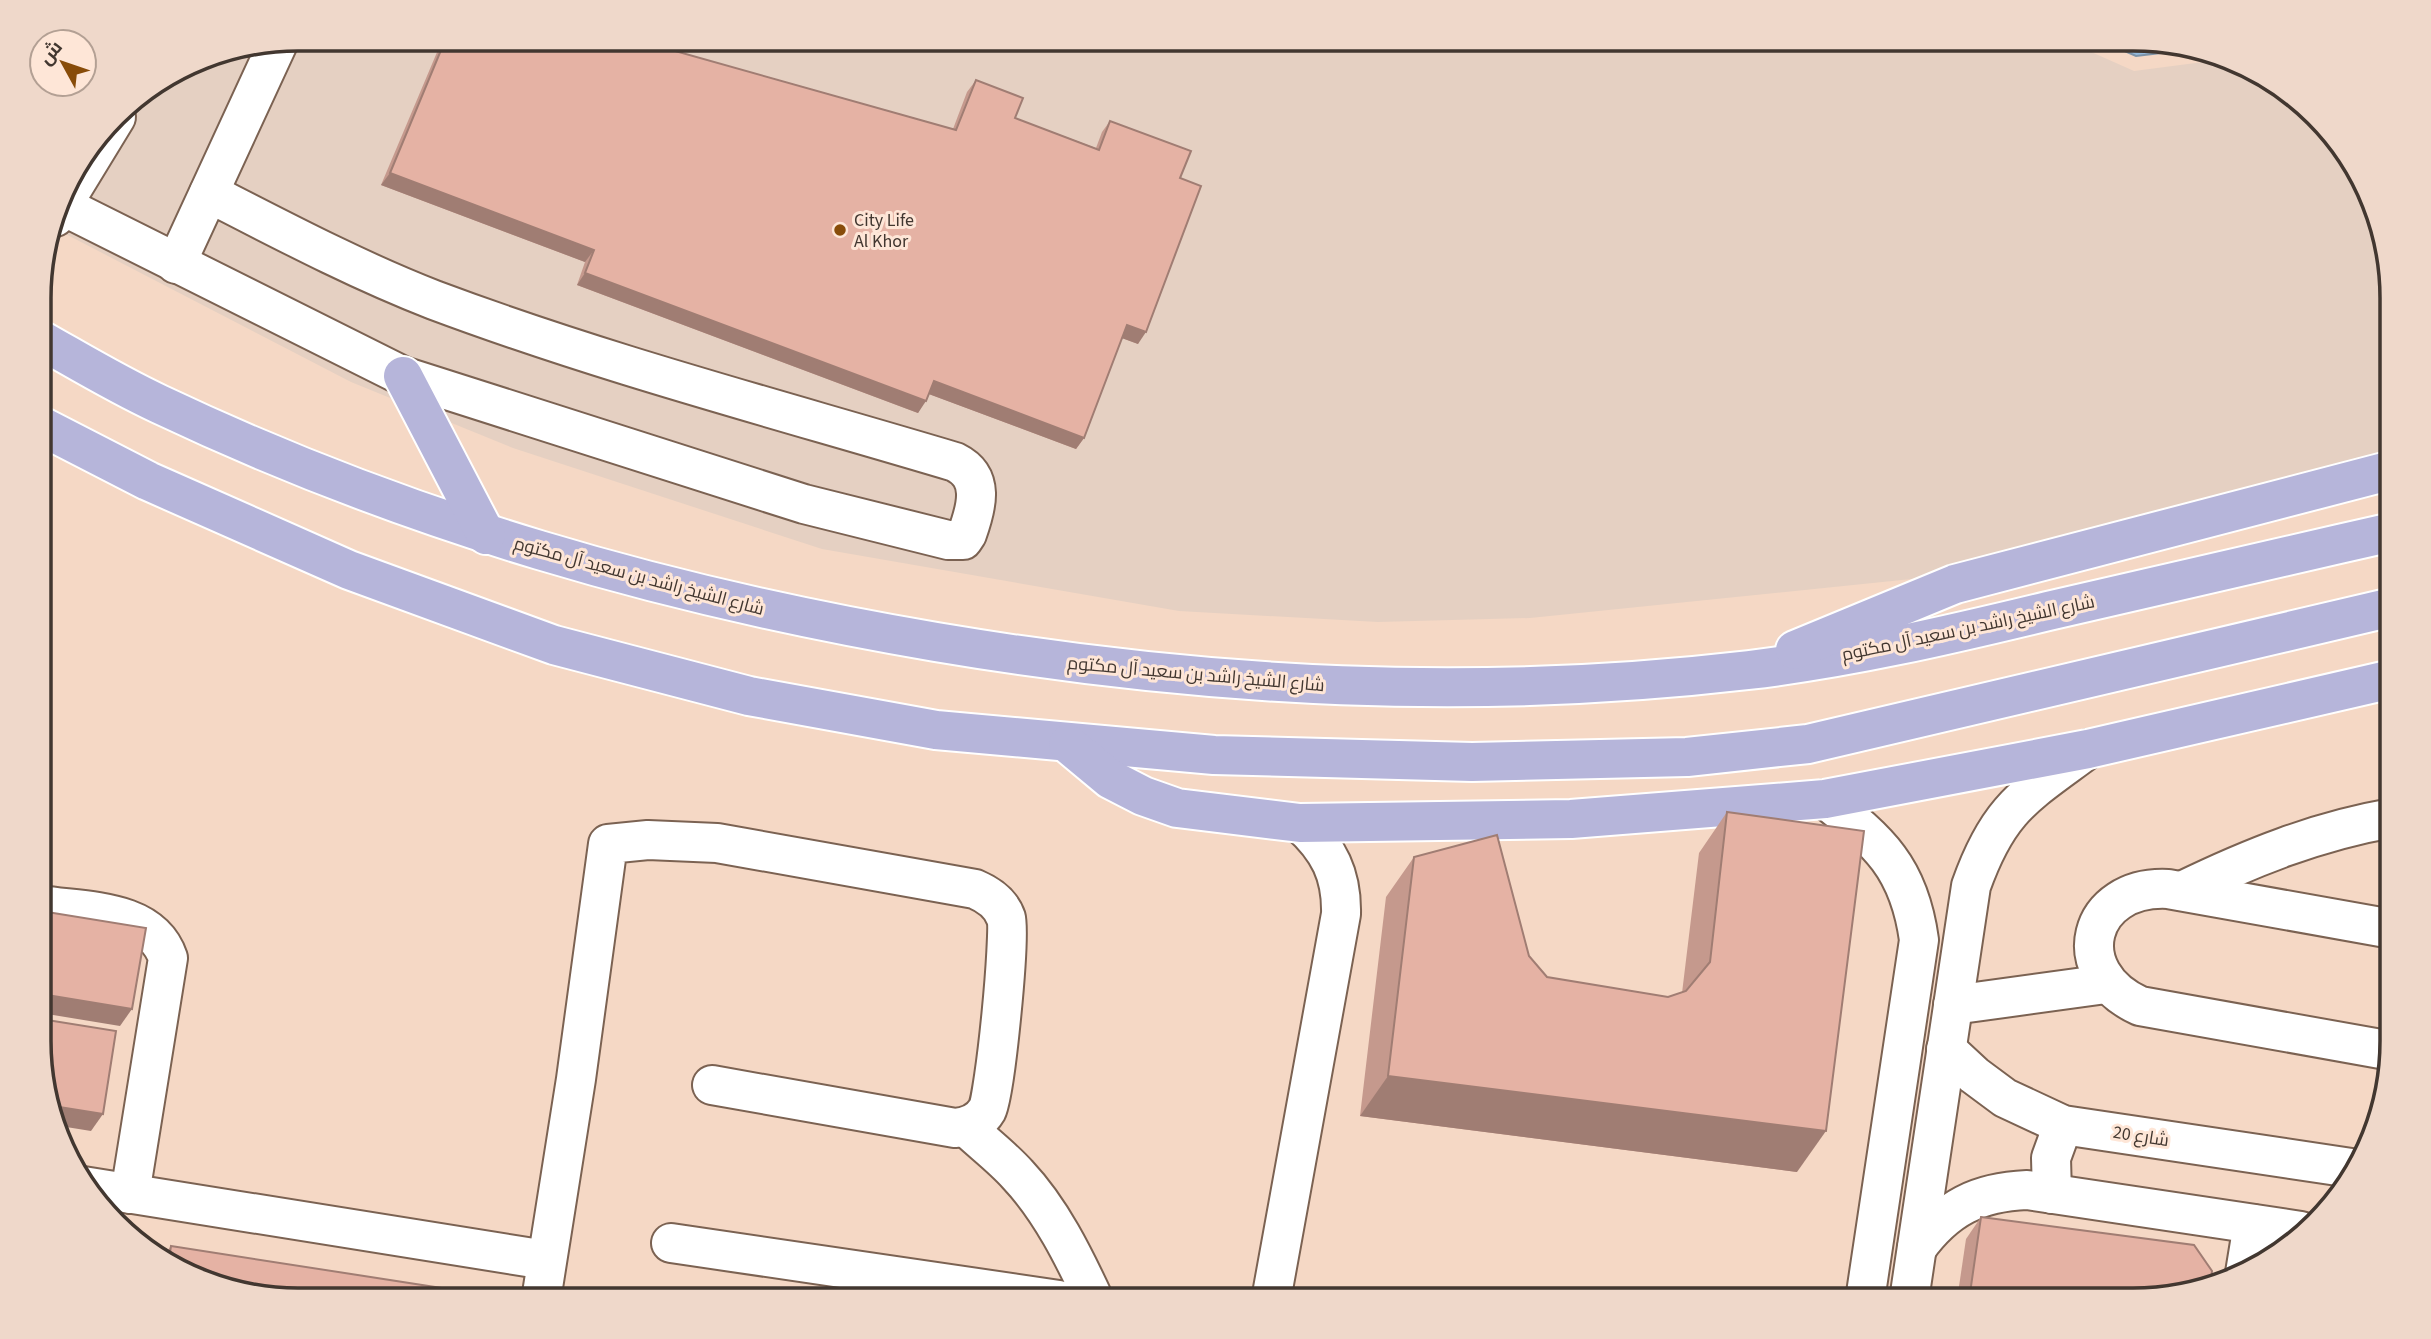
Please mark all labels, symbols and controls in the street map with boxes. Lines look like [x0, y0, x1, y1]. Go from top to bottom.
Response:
north arrow [28, 28, 98, 98]
text: ش [33, 35, 69, 71]
place label: City Life Al Khor [854, 208, 914, 254]
marker: City Life Al Khor [832, 222, 848, 238]
street label: شارع الشيخ راشد بن سعيد آل مكتوم [511, 531, 767, 622]
street label: شارع الشيخ راشد بن سعيد آل مكتوم [1839, 589, 2097, 668]
street label: شارع الشيخ راشد بن سعيد آل مكتوم [1066, 651, 1326, 698]
street label: شارع 20 [2111, 1120, 2171, 1153]

